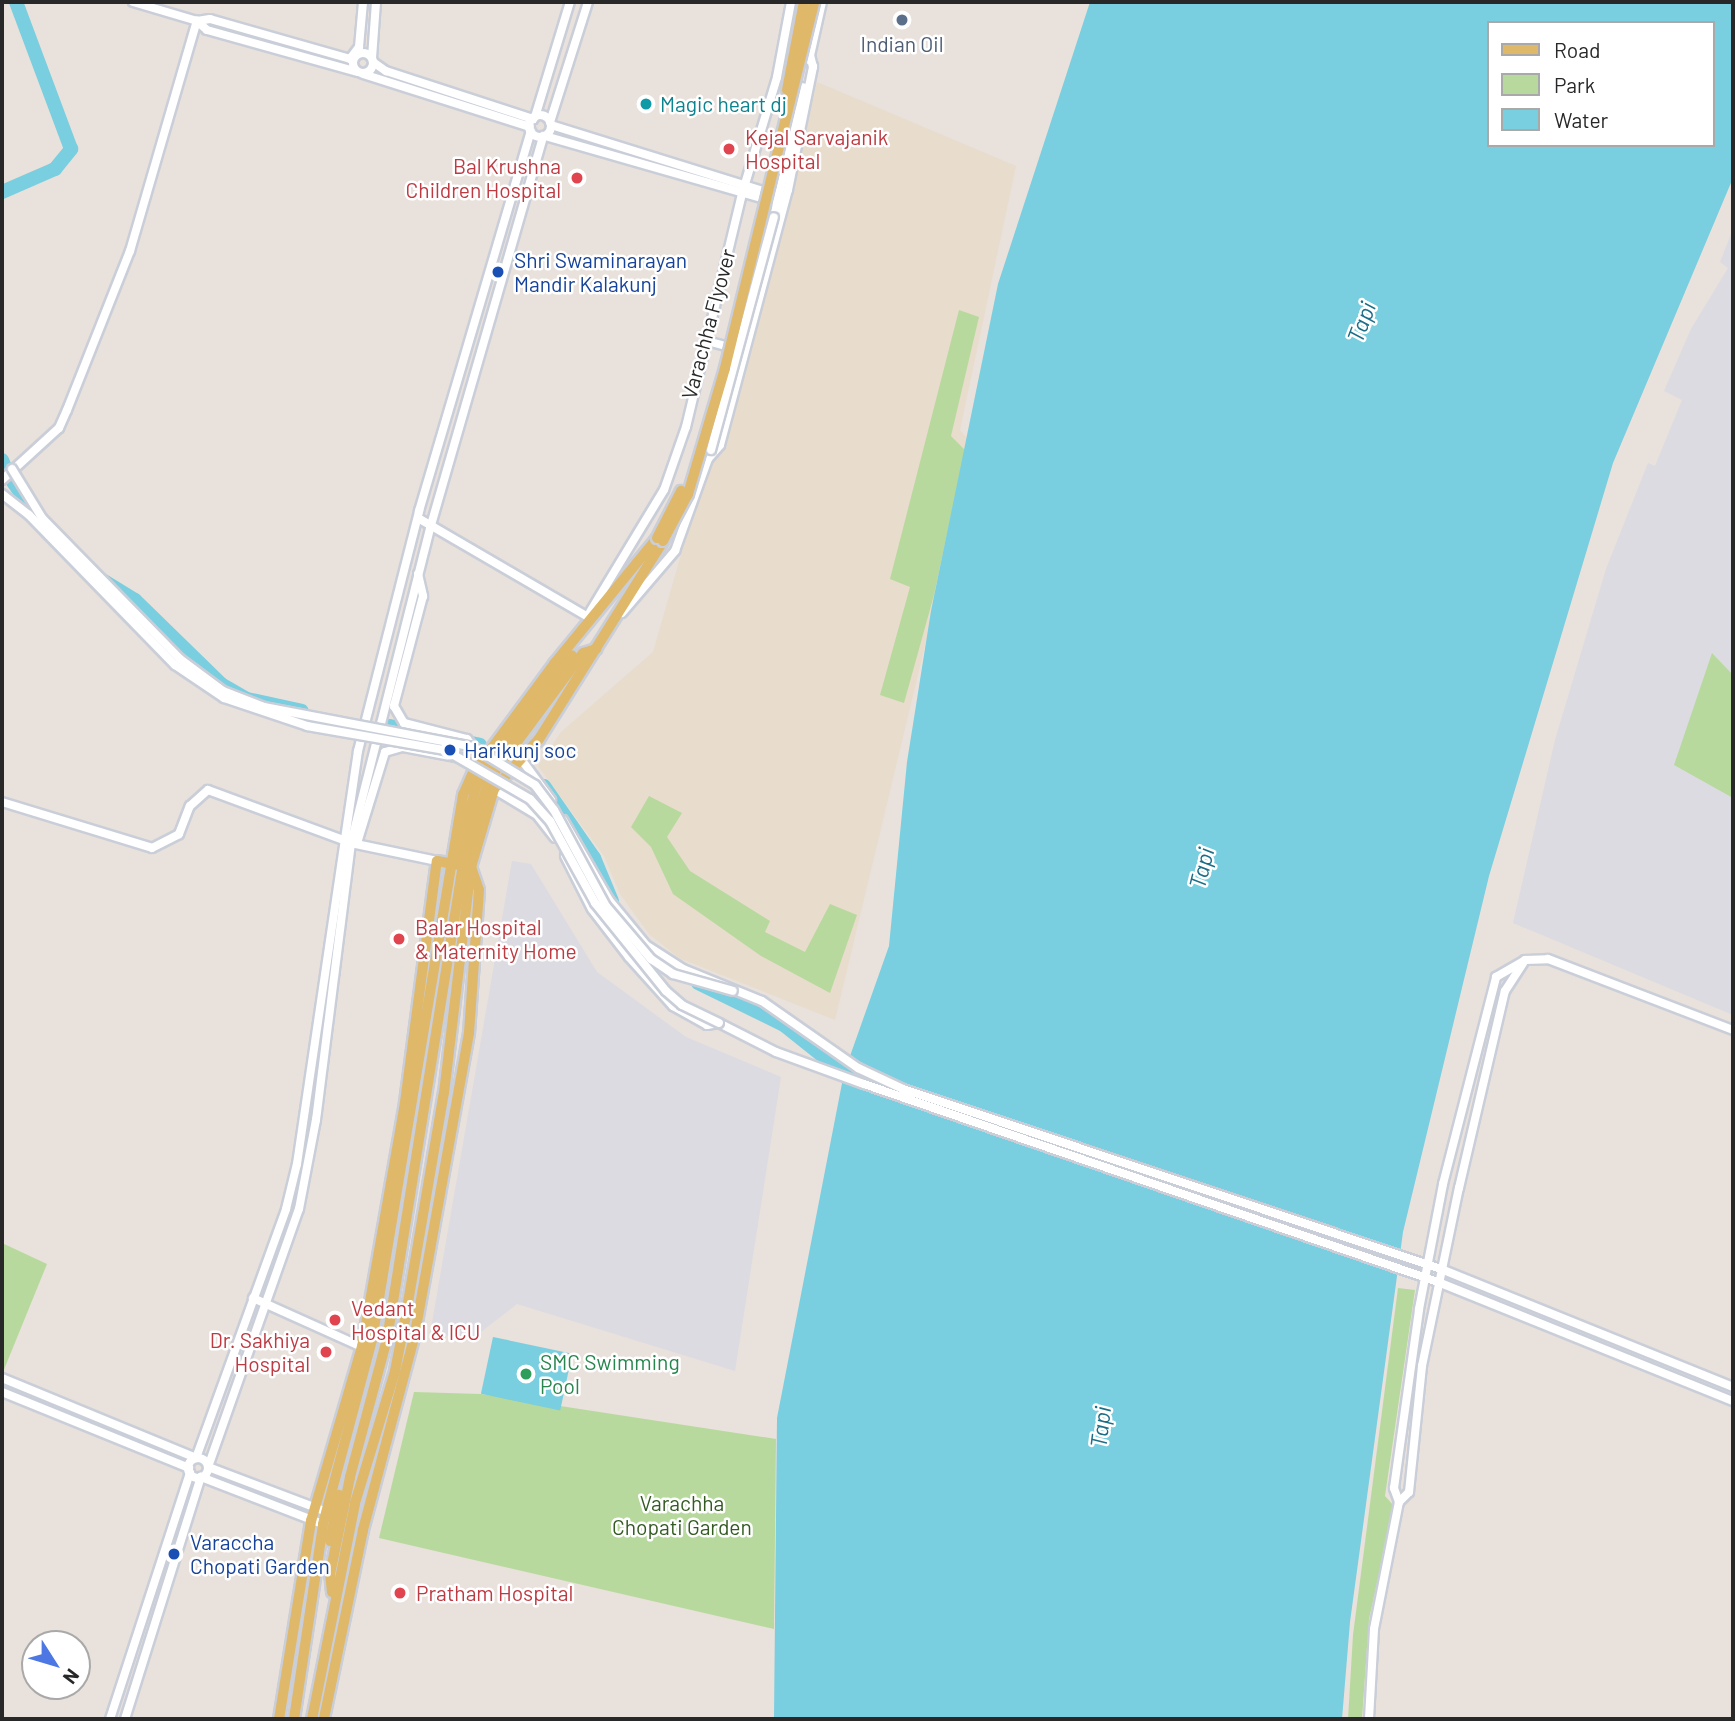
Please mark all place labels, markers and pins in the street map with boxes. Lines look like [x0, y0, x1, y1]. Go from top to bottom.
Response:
marker: Indian Oil [894, 12, 910, 28]
place label: Indian Oil [861, 31, 943, 57]
place label: Magic heart dj [660, 91, 787, 117]
marker: Magic heart dj [638, 96, 654, 112]
place label: Kejal Sarvajanik Hospital [745, 124, 888, 174]
marker: Kejal Sarvajanik Hospital [719, 139, 739, 159]
place label: Bal Krushna Children Hospital [406, 153, 561, 203]
marker: Bal Krushna Children Hospital [567, 168, 587, 188]
place label: Shri Swaminarayan Mandir Kalakunj [514, 247, 687, 297]
marker: Shri Swaminarayan Mandir Kalakunj [488, 262, 508, 282]
place label: Harikunj soc [464, 737, 576, 763]
marker: Harikunj soc [442, 742, 458, 758]
place label: Balar Hospital & Maternity Home [415, 914, 577, 964]
marker: Balar Hospital & Maternity Home [389, 929, 409, 949]
place label: Vedant Hospital & ICU [351, 1295, 480, 1345]
marker: Vedant Hospital & ICU [325, 1310, 345, 1330]
place label: Dr. Sakhiya Hospital [210, 1327, 310, 1377]
marker: Dr. Sakhiya Hospital [316, 1342, 336, 1362]
place label: SMC Swimming Pool [540, 1349, 680, 1399]
marker: SMC Swimming Pool [518, 1366, 534, 1382]
place label: Varaccha Chopati Garden [190, 1529, 330, 1579]
marker: Varaccha Chopati Garden [164, 1544, 184, 1564]
place label: Pratham Hospital [416, 1580, 573, 1606]
marker: Pratham Hospital [390, 1583, 410, 1603]

